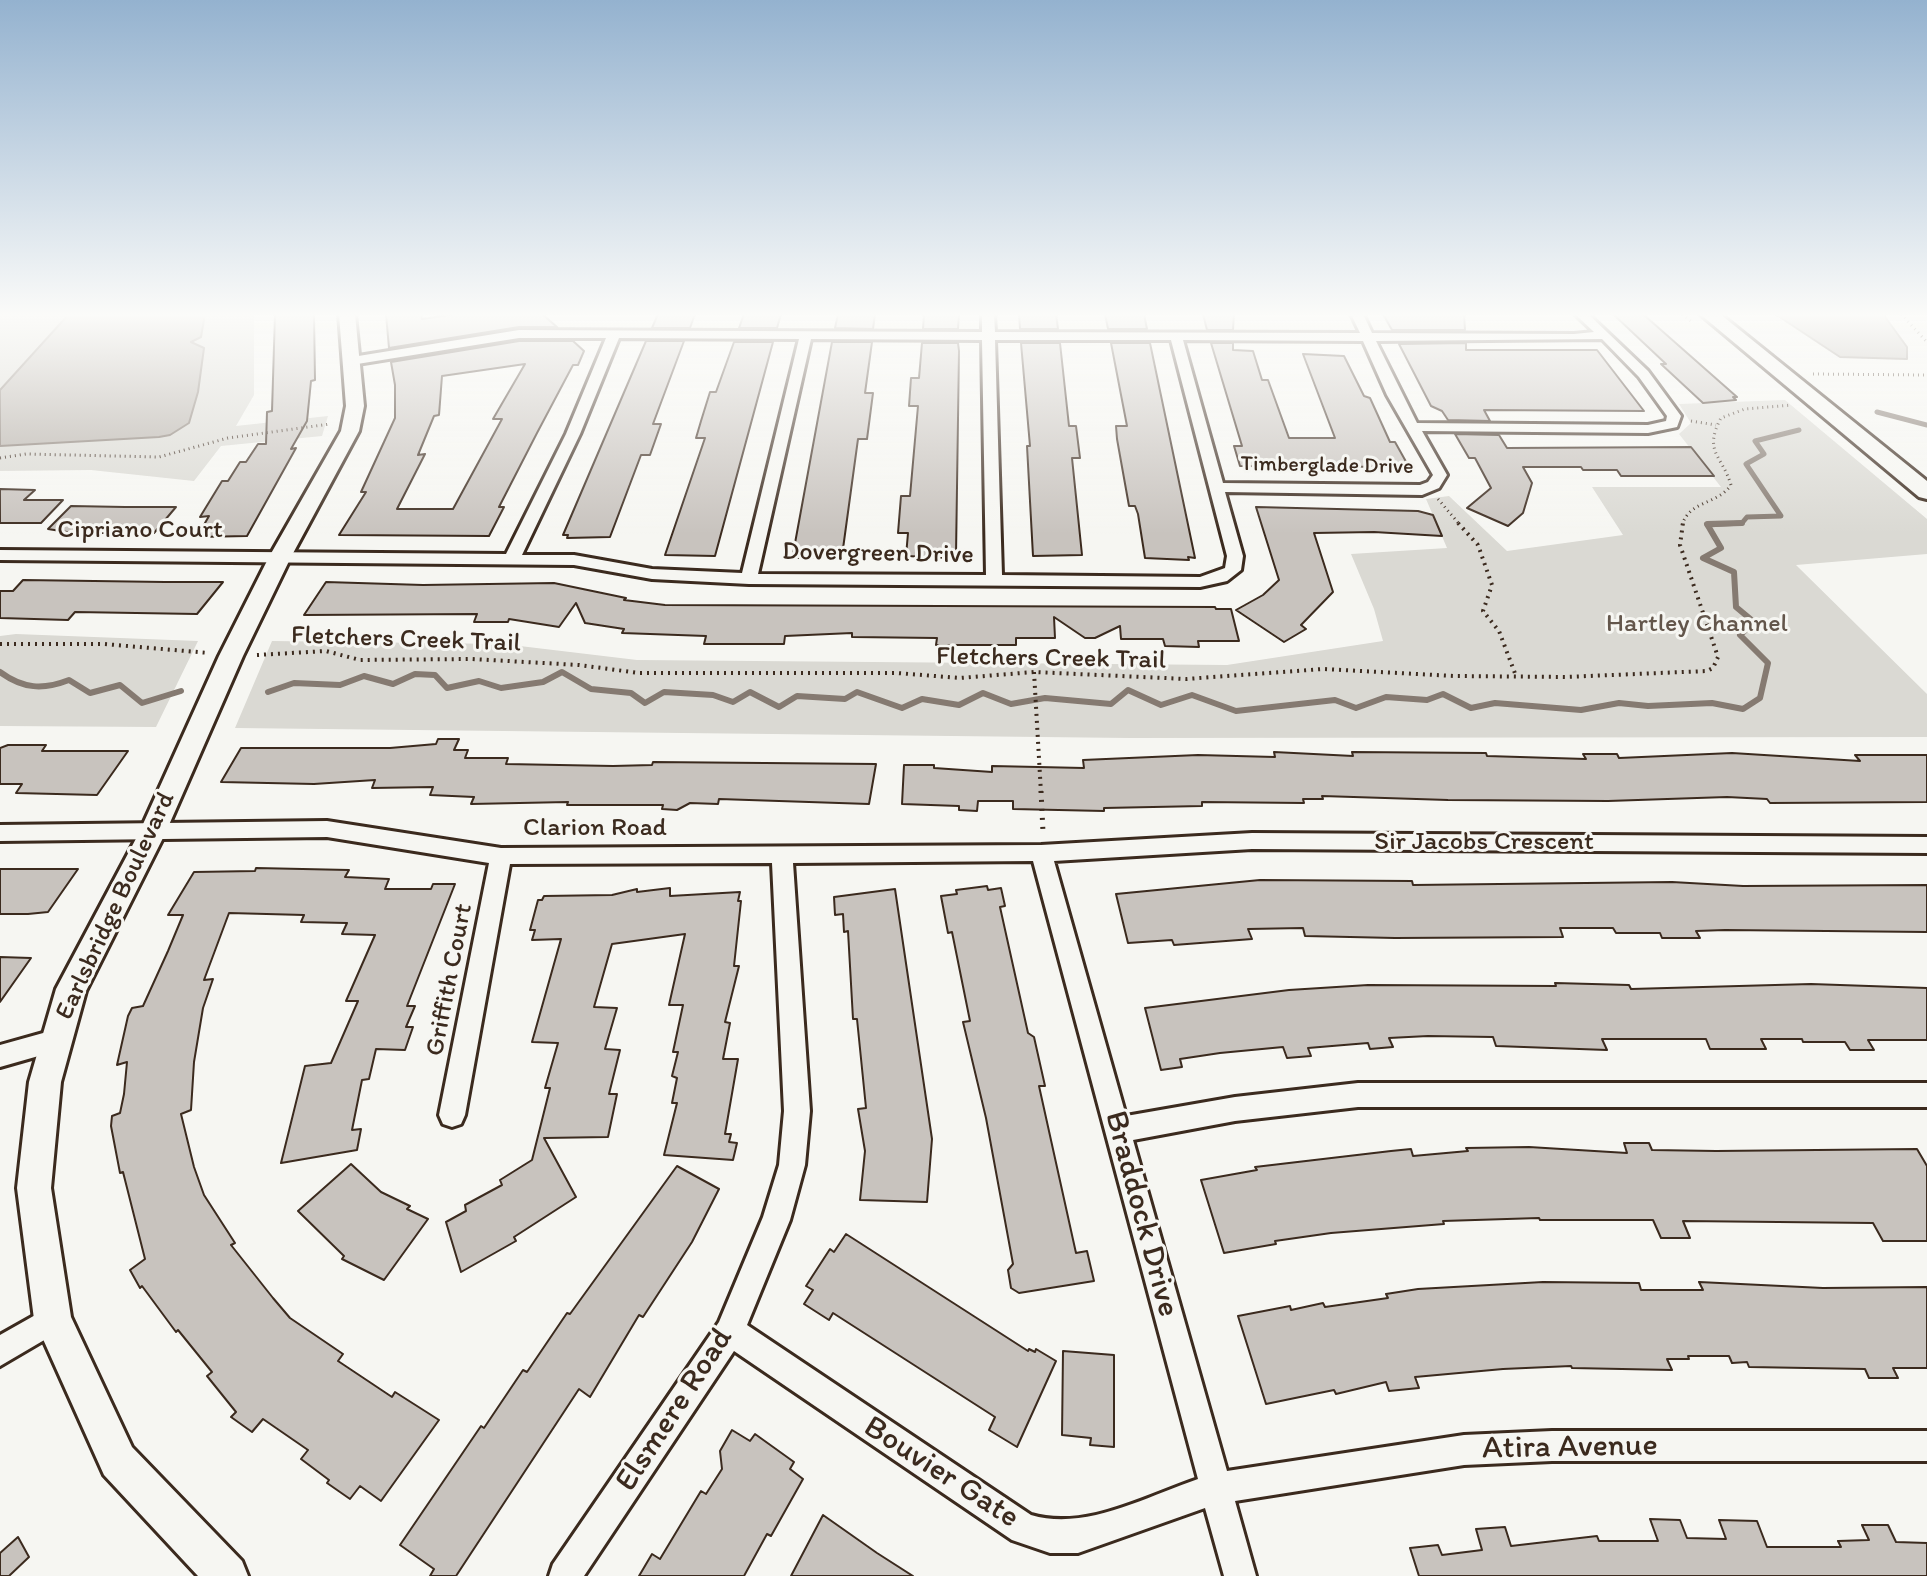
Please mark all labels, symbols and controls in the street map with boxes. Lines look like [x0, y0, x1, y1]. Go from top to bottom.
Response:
street label: Timberglade Drive [1240, 451, 1414, 481]
street label: Cipriano Court [57, 514, 223, 546]
street label: Dovergreen Drive [782, 537, 974, 571]
park label: Hartley Channel [1606, 608, 1788, 640]
street label: Fletchers Creek Trail [291, 620, 521, 660]
street label: Fletchers Creek Trail [936, 641, 1166, 677]
street label: Earlsbridge Boulevard [50, 787, 182, 1025]
street label: Clarion Road [523, 812, 667, 844]
street label: Sir Jacobs Crescent [1374, 826, 1594, 858]
street label: Griffith Court [420, 901, 480, 1059]
street label: Braddock Drive [1095, 1107, 1187, 1321]
street label: Elsmere Road [608, 1321, 742, 1499]
street label: Bouvier Gate [856, 1408, 1026, 1538]
street label: Atira Avenue [1482, 1427, 1658, 1469]

